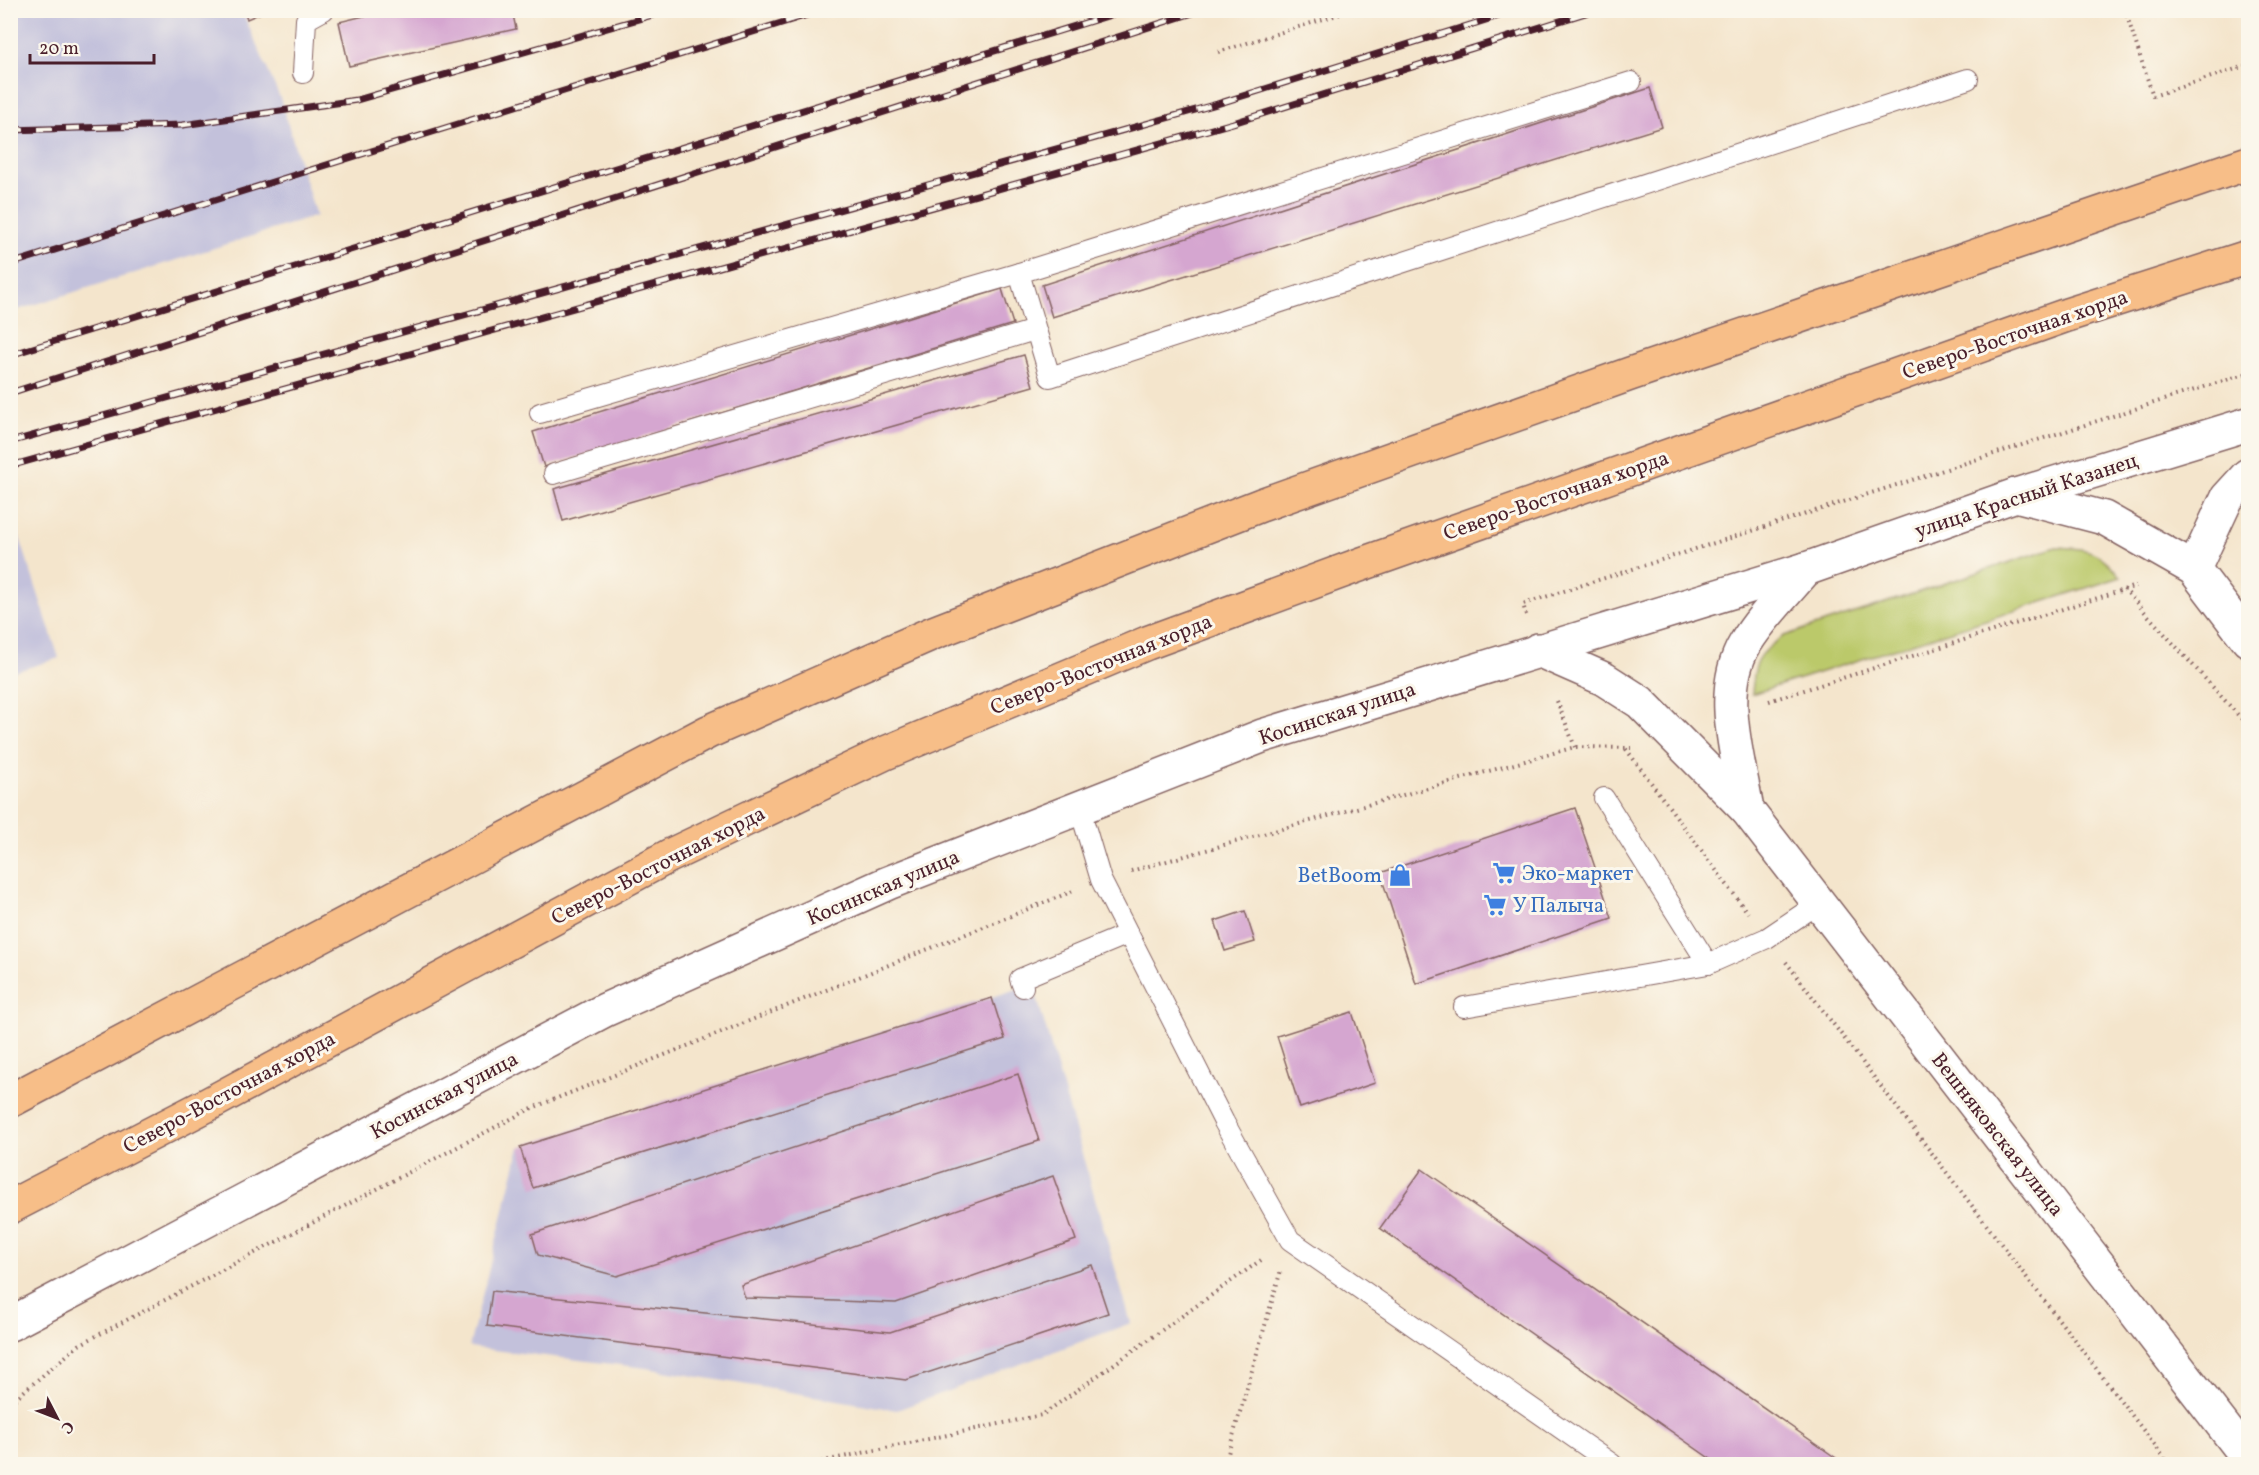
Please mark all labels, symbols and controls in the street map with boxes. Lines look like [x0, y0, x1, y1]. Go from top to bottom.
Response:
scale bar [30, 27, 154, 65]
text: 20 m [39, 37, 79, 62]
street label: Северо-Восточная хорда [1899, 283, 2132, 388]
street label: Северо-Восточная хорда [1440, 444, 1673, 549]
street label: улица Красный Казанец [1911, 447, 2142, 546]
street label: Северо-Восточная хорда [986, 608, 1217, 723]
street label: Косинская улица [1255, 675, 1420, 753]
street label: Северо-Восточная хорда [547, 800, 771, 933]
street label: Косинская улица [803, 843, 965, 934]
supermarket icon: Эко-маркет [1491, 860, 1517, 886]
place label: Эко-маркет [1522, 860, 1634, 889]
place label: BetBoom [1298, 862, 1382, 891]
shop icon: BetBoom [1387, 862, 1413, 888]
supermarket icon: У Палыча [1482, 892, 1508, 918]
place label: У Палыча [1513, 892, 1604, 921]
street label: Северо-Восточная хорда [118, 1025, 341, 1162]
street label: Косинская улица [366, 1045, 524, 1148]
street label: Вешняковская улица [1924, 1047, 2070, 1223]
north arrow [27, 1388, 87, 1448]
text: С [55, 1416, 78, 1438]

